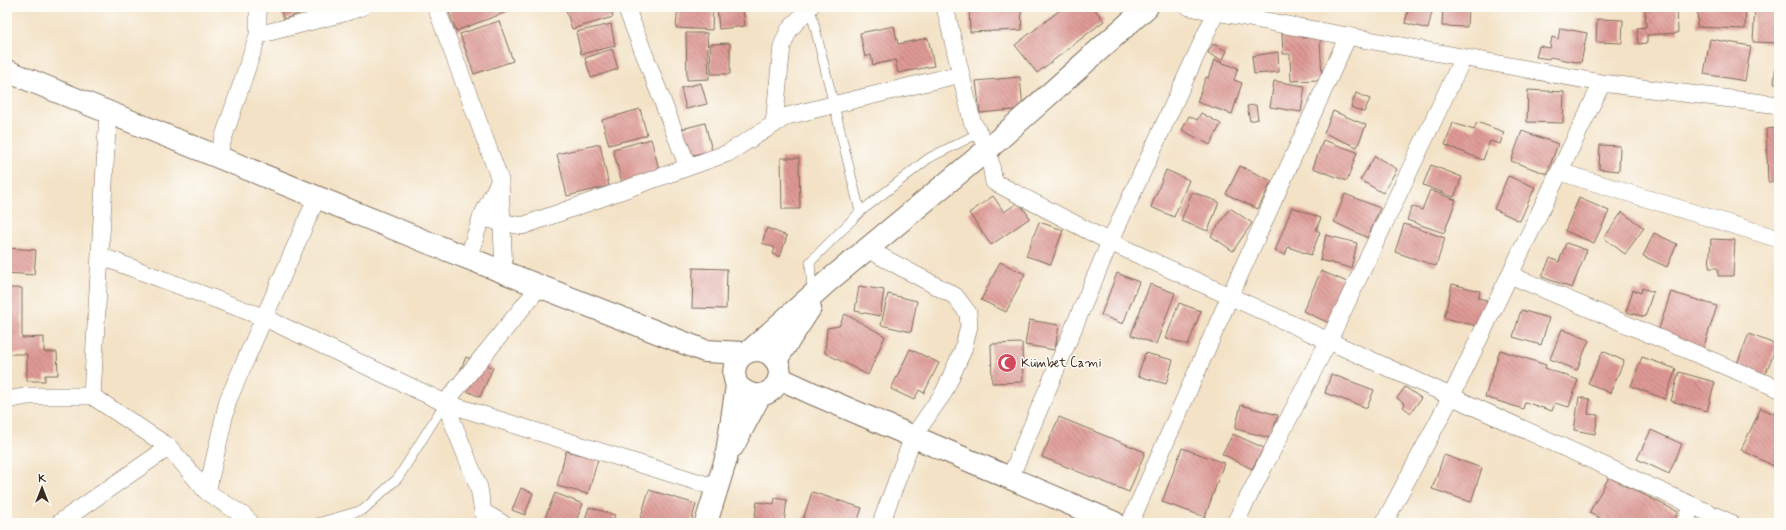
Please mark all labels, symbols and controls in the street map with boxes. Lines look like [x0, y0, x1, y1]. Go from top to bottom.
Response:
mosque icon: Kümbet Cami [996, 352, 1018, 374]
place label: Kümbet Cami [1021, 355, 1101, 372]
north arrow [22, 468, 62, 508]
text: K [38, 472, 46, 486]

